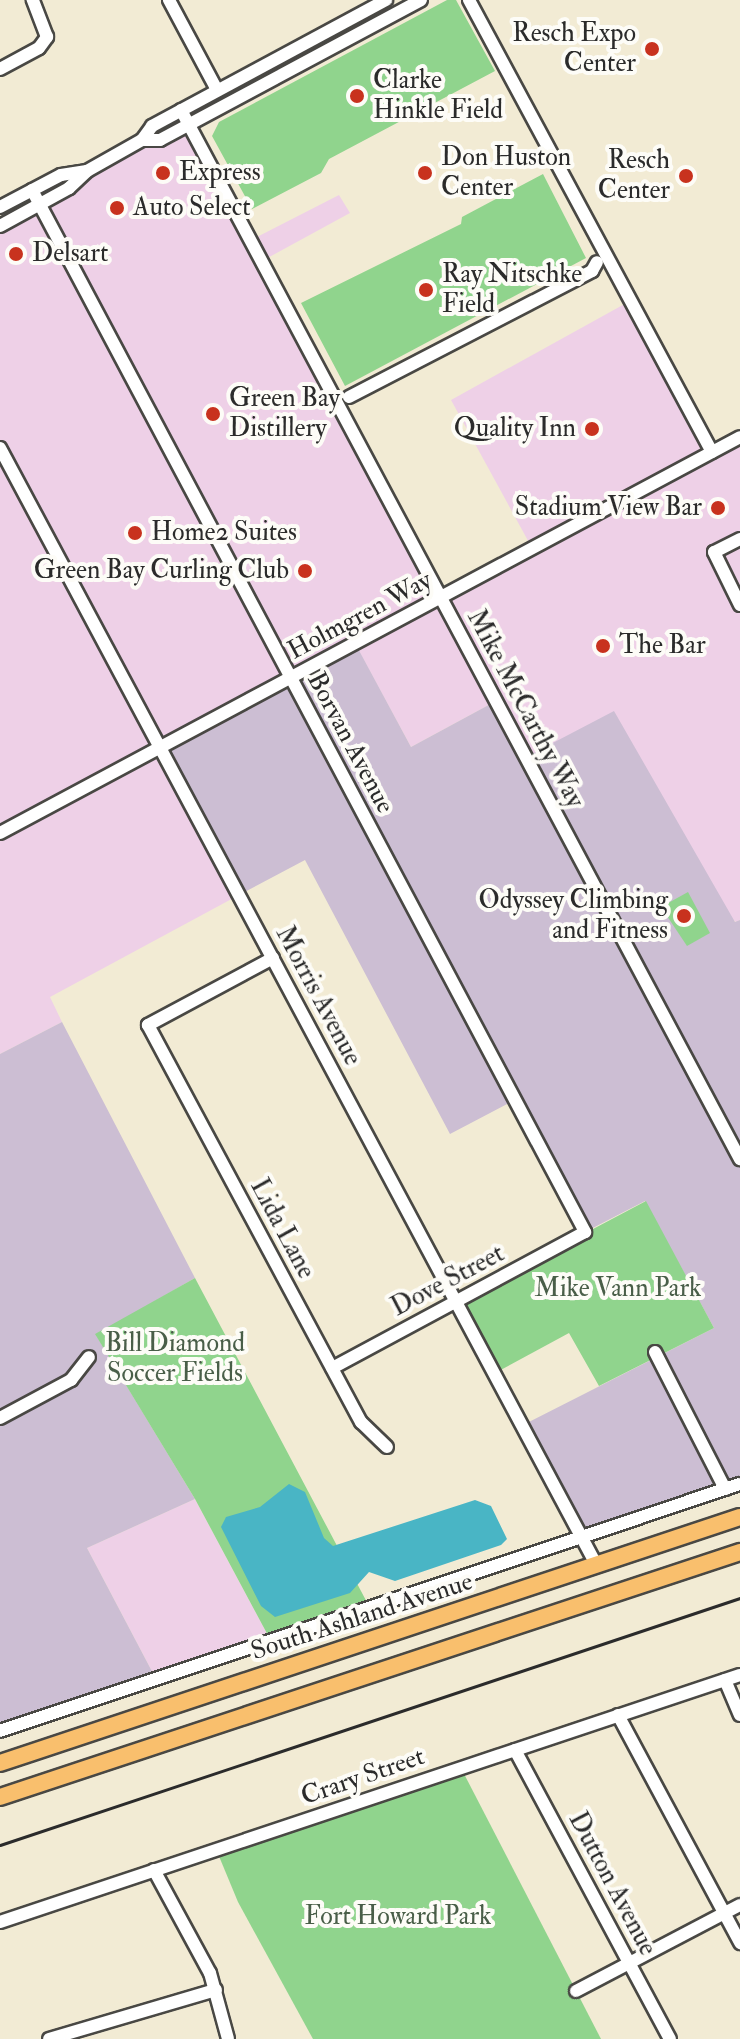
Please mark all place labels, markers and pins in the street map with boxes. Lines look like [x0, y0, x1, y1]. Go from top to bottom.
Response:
place label: Resch Expo Center [512, 18, 636, 80]
marker: Resch Expo Center [643, 40, 661, 58]
place label: Clarke Hinkle Field [373, 65, 503, 126]
marker: Clarke Hinkle Field [348, 87, 366, 105]
place label: Don Huston Center [441, 142, 571, 204]
place label: Resch Center [598, 145, 670, 206]
place label: Express [179, 157, 261, 189]
marker: Express [154, 164, 172, 182]
marker: Don Huston Center [416, 164, 434, 182]
marker: Resch Center [677, 167, 695, 185]
place label: Auto Select [133, 192, 251, 224]
marker: Auto Select [108, 199, 126, 217]
place label: Delsart [32, 238, 108, 270]
marker: Delsart [7, 245, 25, 263]
place label: Ray Nitschke Field [442, 259, 582, 320]
marker: Ray Nitschke Field [417, 281, 435, 299]
place label: Green Bay Distillery [229, 383, 340, 444]
marker: Green Bay Distillery [204, 405, 222, 423]
place label: Quality Inn [454, 413, 576, 445]
marker: Quality Inn [583, 420, 601, 438]
place label: Stadium View Bar [515, 492, 702, 524]
marker: Stadium View Bar [709, 499, 727, 517]
place label: Home2 Suites [151, 517, 297, 549]
marker: Home2 Suites [126, 524, 144, 542]
place label: Green Bay Curling Club [34, 555, 289, 587]
marker: Green Bay Curling Club [296, 562, 314, 580]
place label: The Bar [619, 630, 706, 662]
marker: The Bar [594, 637, 612, 655]
place label: Odyssey Climbing and Fitness [479, 885, 668, 946]
marker: Odyssey Climbing and Fitness [675, 907, 693, 925]

